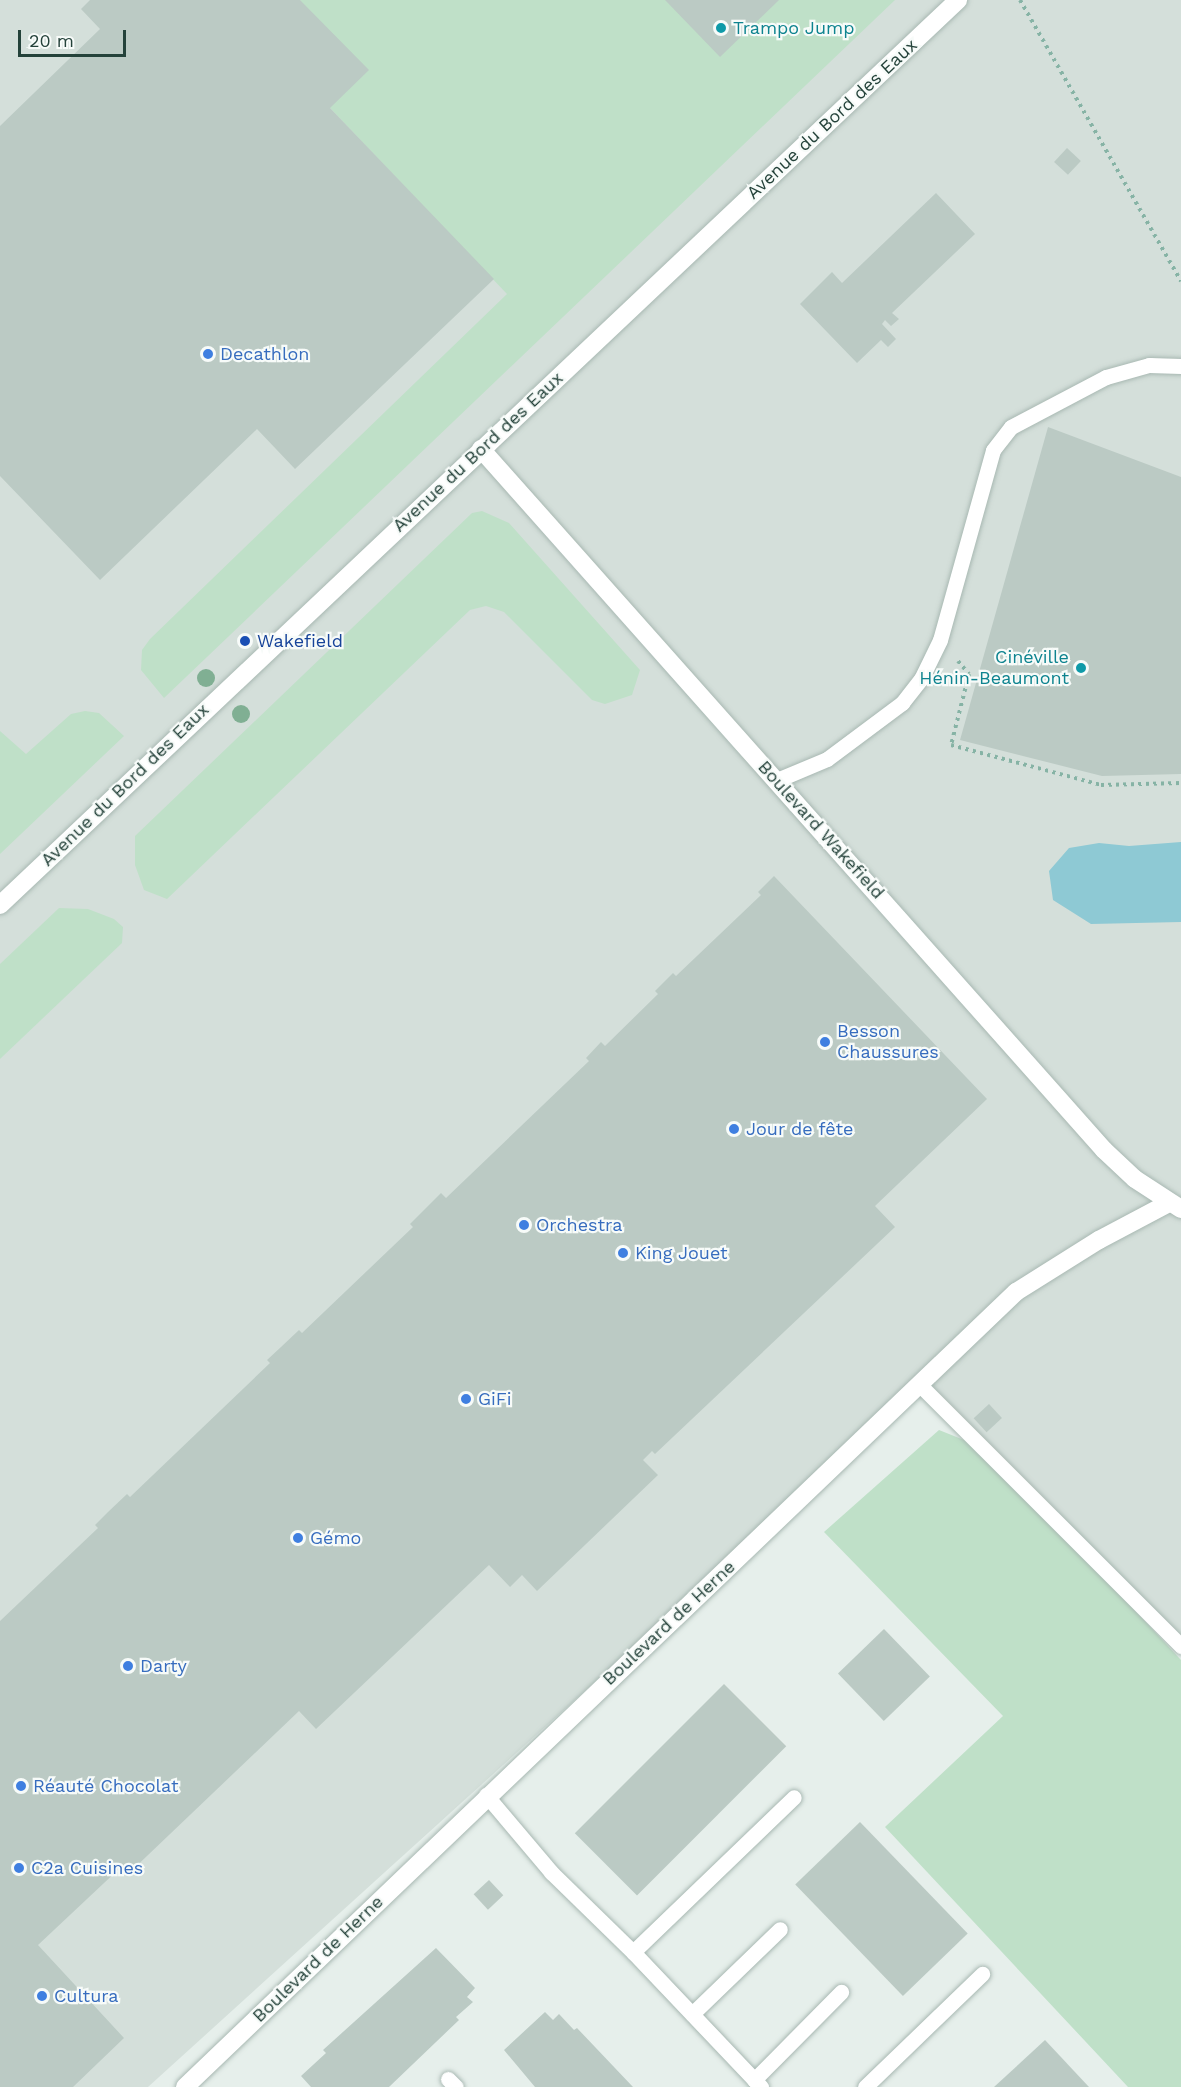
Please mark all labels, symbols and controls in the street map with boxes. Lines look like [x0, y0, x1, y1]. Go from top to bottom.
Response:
place label: Trampo Jump [733, 17, 855, 39]
scale bar [21, 18, 129, 56]
marker: Trampo Jump [714, 21, 728, 35]
text: 20 m [29, 30, 74, 51]
street label: Avenue du Bord des Eaux [742, 34, 922, 204]
place label: Decathlon [220, 343, 309, 365]
marker: Decathlon [201, 347, 215, 361]
street label: Avenue du Bord des Eaux [388, 367, 568, 537]
place label: Wakefield [257, 630, 343, 652]
marker: Wakefield [238, 634, 252, 648]
place label: Cinéville Hénin-Beaumont [919, 647, 1069, 690]
marker: Cinéville Hénin-Beaumont [1074, 661, 1088, 675]
street label: Avenue du Bord des Eaux [37, 699, 213, 871]
street label: Boulevard Wakefield [753, 756, 889, 904]
place label: Besson Chaussures [837, 1021, 939, 1064]
marker: Besson Chaussures [818, 1035, 832, 1049]
place label: Jour de fête [746, 1118, 854, 1140]
marker: Jour de fête [727, 1122, 741, 1136]
place label: Orchestra [536, 1214, 622, 1236]
marker: Orchestra [517, 1218, 531, 1232]
place label: King Jouet [635, 1242, 728, 1264]
marker: King Jouet [616, 1246, 630, 1260]
place label: GiFi [478, 1388, 512, 1410]
marker: GiFi [459, 1392, 473, 1406]
place label: Gémo [310, 1527, 361, 1549]
marker: Gémo [291, 1531, 305, 1545]
street label: Boulevard de Herne [598, 1556, 740, 1690]
place label: Darty [140, 1655, 187, 1677]
marker: Darty [121, 1659, 135, 1673]
place label: Réauté Chocolat [33, 1775, 178, 1797]
marker: Réauté Chocolat [14, 1779, 28, 1793]
place label: C2a Cuisines [31, 1857, 144, 1879]
marker: C2a Cuisines [12, 1861, 26, 1875]
street label: Boulevard de Herne [248, 1891, 388, 2027]
place label: Cultura [54, 1985, 119, 2007]
marker: Cultura [35, 1989, 49, 2003]

